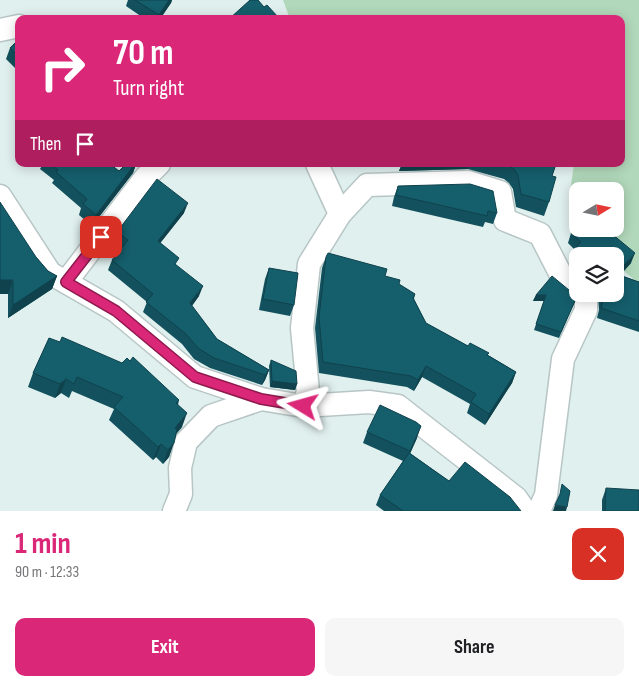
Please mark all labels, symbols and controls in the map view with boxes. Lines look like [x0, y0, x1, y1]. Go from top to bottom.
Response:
text: 70 m [113, 32, 173, 75]
icon: right [30, 35, 95, 100]
text: Turn right [113, 75, 184, 102]
icon: arrive [71, 130, 99, 158]
text: Then [30, 133, 61, 156]
north arrow [569, 182, 624, 238]
map controls [569, 182, 624, 302]
pin [80, 216, 122, 258]
icon: arrive [87, 223, 115, 251]
button: layers [569, 247, 624, 302]
position arrow [276, 379, 328, 431]
text: 1 min [15, 526, 71, 562]
button: close [572, 528, 624, 580]
text: 90 m · 12:33 [15, 563, 79, 582]
button: Exit [15, 618, 315, 676]
button: Share [325, 618, 624, 676]

